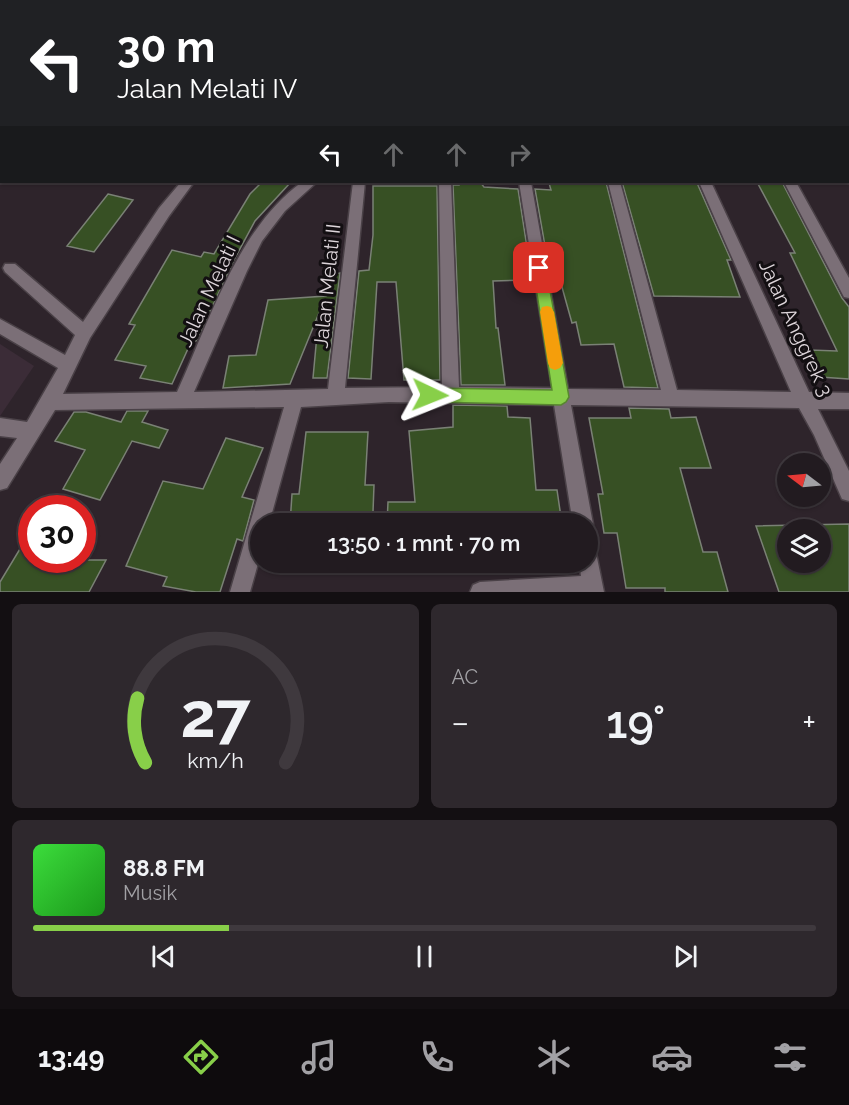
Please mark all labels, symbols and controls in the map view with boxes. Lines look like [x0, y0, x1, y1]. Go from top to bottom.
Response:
text: 30 m [117, 23, 215, 72]
icon: left [18, 24, 96, 102]
text: Jalan Melati IV [117, 73, 297, 104]
icon: left [314, 138, 347, 171]
icon: ahead [377, 138, 410, 171]
icon: ahead [440, 138, 473, 171]
icon: right [503, 138, 536, 171]
street label: Jalan Melati II [309, 223, 345, 349]
street label: Jalan Melati I [173, 232, 245, 350]
pin [513, 242, 564, 293]
icon: arrive [522, 251, 555, 284]
street label: Jalan Anggrek 3 [754, 256, 838, 400]
position arrow [398, 363, 462, 427]
north arrow [777, 453, 831, 507]
map controls [777, 453, 831, 573]
speed limit sign: 30 [18, 495, 96, 573]
button: layers [777, 519, 831, 573]
text: 13:50 · 1 mnt · 70 m [328, 530, 520, 556]
text: AC [452, 665, 478, 689]
text: 27 [180, 678, 251, 752]
text: 19° [606, 696, 665, 749]
text: − [452, 703, 469, 742]
text: + [802, 703, 816, 742]
text: km/h [187, 748, 244, 773]
text: 88.8 FM [123, 855, 205, 881]
text: Musik [123, 881, 177, 905]
icon: previous [147, 940, 180, 973]
icon: pause [408, 940, 441, 973]
icon: next [669, 940, 702, 973]
icon: directions [180, 1036, 222, 1078]
icon: music [298, 1036, 340, 1078]
icon: phone [416, 1036, 458, 1078]
icon: climate [533, 1036, 575, 1078]
icon: car [651, 1036, 693, 1078]
icon: filters [769, 1036, 811, 1078]
text: 13:49 [38, 1042, 104, 1073]

